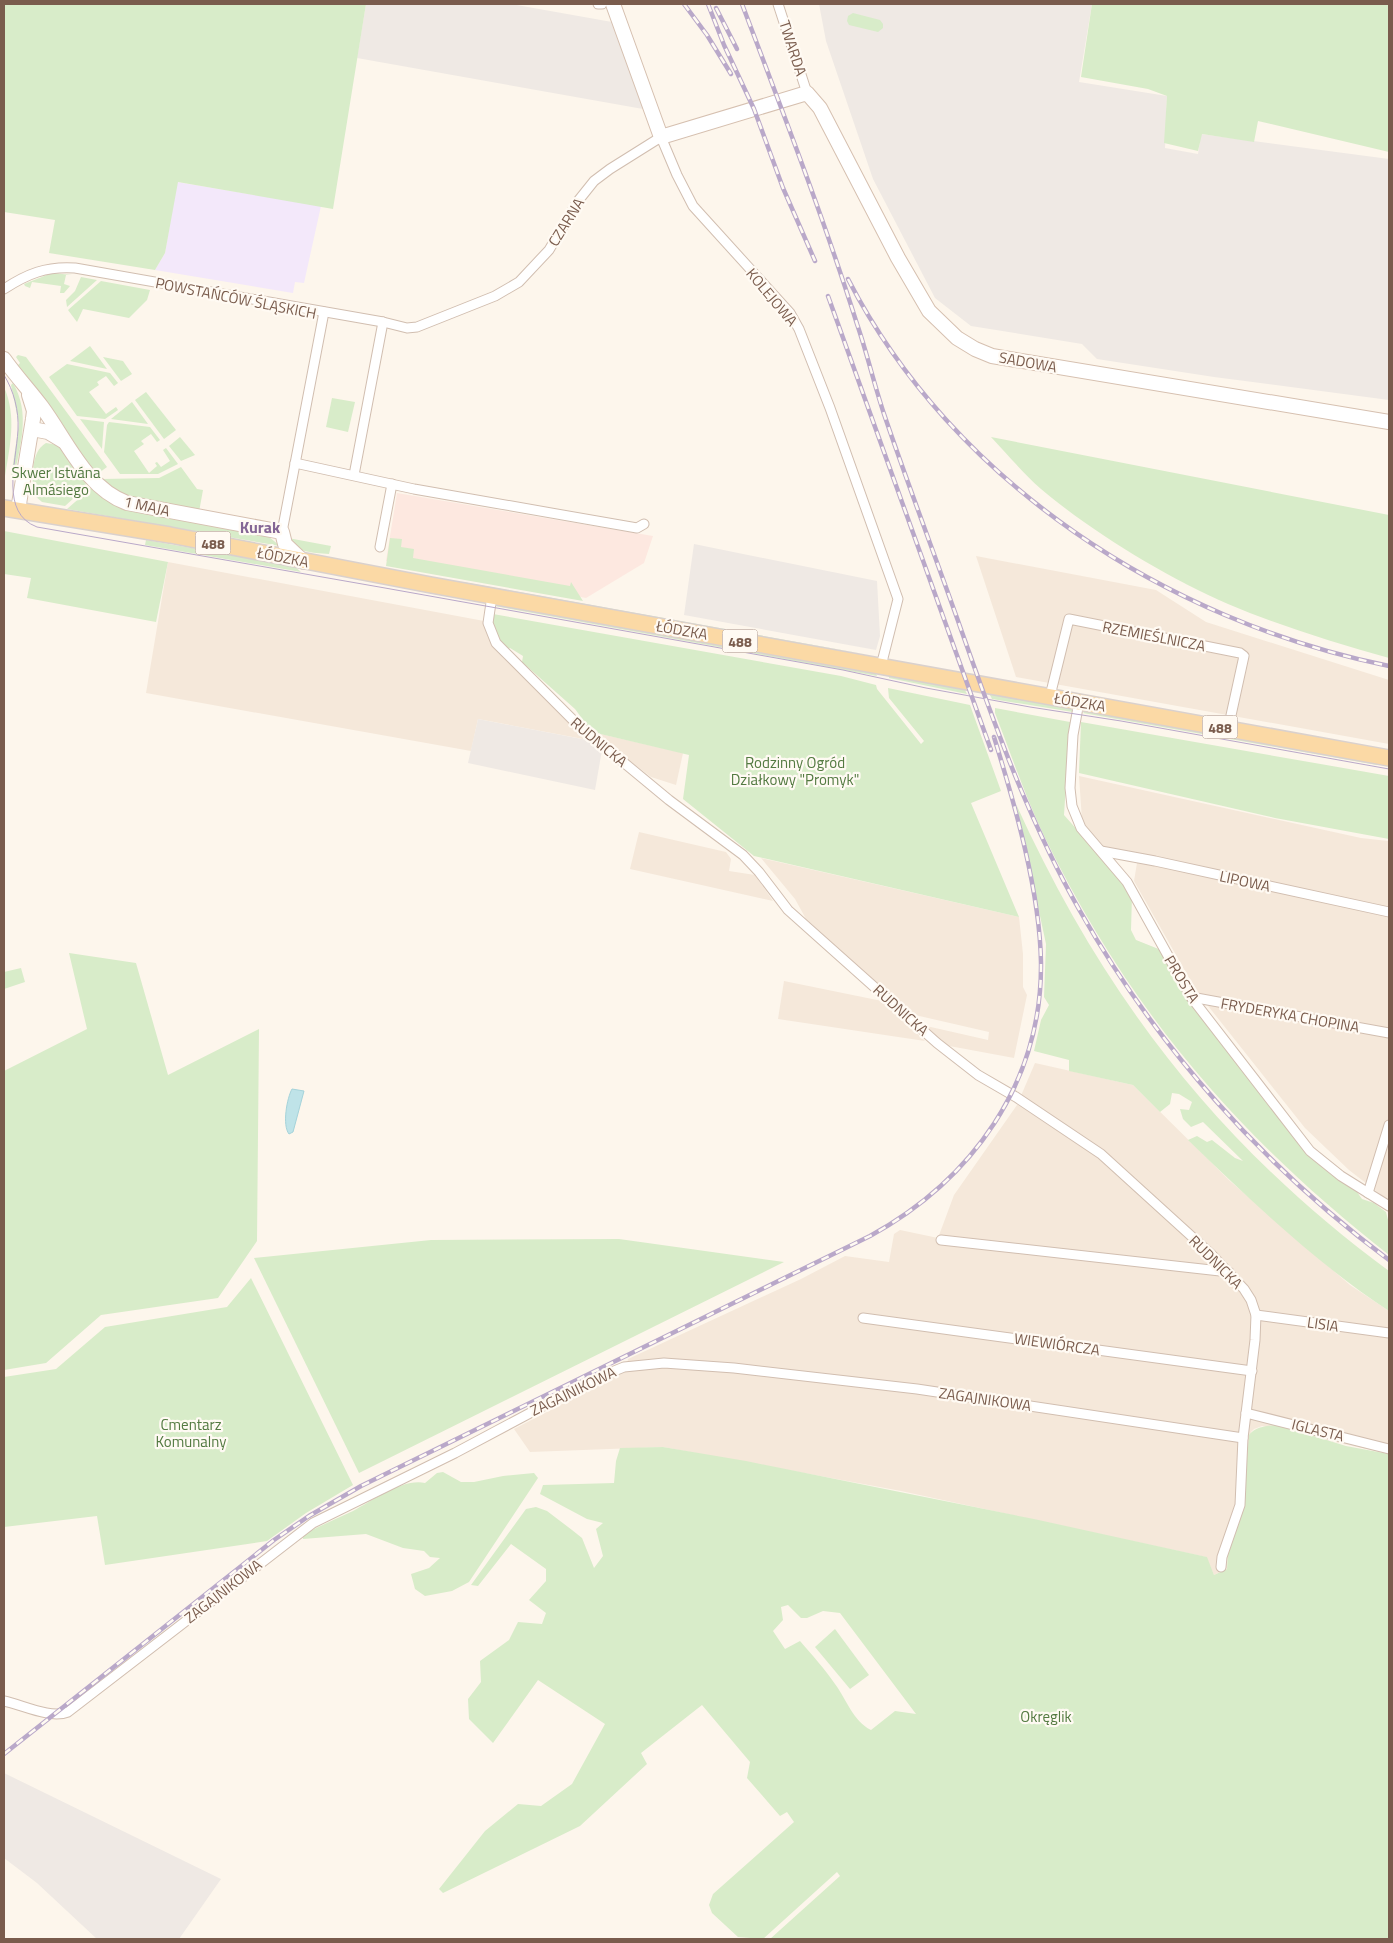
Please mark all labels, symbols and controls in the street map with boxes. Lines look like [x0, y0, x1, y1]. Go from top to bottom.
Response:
street label: TWARDA [773, 17, 813, 79]
street label: CZARNA [542, 193, 590, 251]
street label: KOLEJOWA [741, 263, 803, 331]
street label: POWSTAŃCÓW ŚLĄSKICH [153, 271, 319, 325]
street label: SADOWA [997, 346, 1059, 378]
park label: Skwer Istvána Almásiego [12, 461, 101, 501]
street label: 1 MAJA [122, 490, 172, 522]
district label: Kurak [240, 515, 281, 539]
road number: 488 [196, 532, 230, 554]
street label: ŁÓDZKA [254, 541, 311, 573]
street label: ŁÓDZKA [653, 614, 710, 646]
street label: RZEMIEŚLNICZA [1101, 615, 1207, 657]
road number: 488 [722, 630, 758, 652]
street label: ŁÓDZKA [1051, 686, 1108, 718]
street label: RUDNICKA [566, 711, 632, 773]
road number: 488 [1202, 716, 1238, 739]
park label: Rodzinny Ogród Działkowy "Promyk" [731, 751, 859, 791]
street label: LIPOWA [1217, 864, 1273, 898]
street label: PROSTA [1159, 951, 1205, 1007]
street label: RUDNICKA [868, 979, 934, 1041]
street label: FRYDERYKA CHOPINA [1219, 991, 1361, 1039]
street label: RUDNICKA [1184, 1230, 1248, 1294]
street label: LISIA [1306, 1310, 1340, 1338]
street label: WIEWIÓRCZA [1013, 1327, 1102, 1361]
street label: ZAGAJNIKOWA [526, 1360, 620, 1422]
street label: ZAGAJNIKOWA [937, 1381, 1033, 1417]
street label: IGLASTA [1289, 1412, 1347, 1448]
park label: Cmentarz Komunalny [156, 1413, 226, 1453]
street label: ZAGAJNIKOWA [179, 1553, 267, 1629]
park label: Okręglik [1020, 1705, 1072, 1728]

